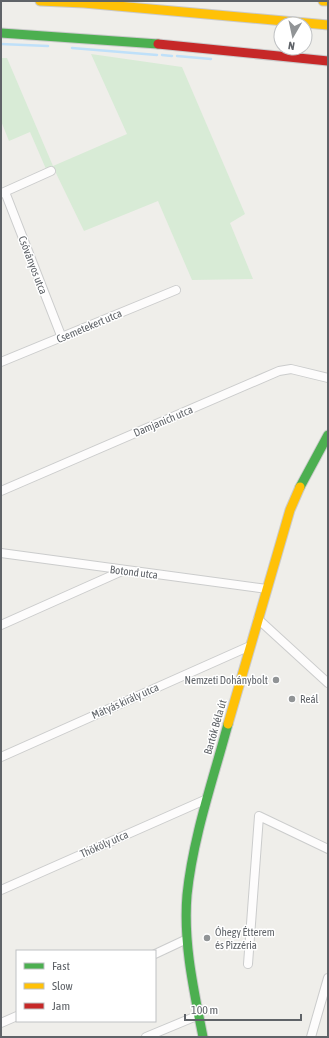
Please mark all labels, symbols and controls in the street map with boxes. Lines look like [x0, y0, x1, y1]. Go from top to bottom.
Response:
north arrow [273, 16, 313, 56]
text: N [287, 39, 296, 52]
street label: Csóványos utca [16, 234, 50, 296]
street label: Csemetekert utca [55, 307, 123, 345]
street label: Damjanich utca [132, 403, 194, 439]
street label: Botond utca [109, 563, 159, 581]
place label: Nemzeti Dohánybolt [184, 674, 268, 686]
marker: Nemzeti Dohánybolt [271, 675, 281, 685]
street label: Mátyás király utca [90, 681, 160, 721]
place label: Reál [300, 693, 319, 705]
marker: Reál [287, 694, 297, 704]
street label: Bartók Béla út [201, 698, 229, 756]
street label: Thököly utca [78, 828, 130, 860]
place label: Óhegy Étterem és Pizzéria [215, 926, 275, 951]
marker: Óhegy Étterem és Pizzéria [202, 933, 212, 943]
legend [16, 950, 156, 1022]
text: Fast [52, 959, 70, 973]
text: Slow [52, 979, 73, 993]
scale bar [185, 996, 301, 1022]
text: Jam [52, 999, 70, 1013]
text: 100 m [191, 1003, 218, 1017]

